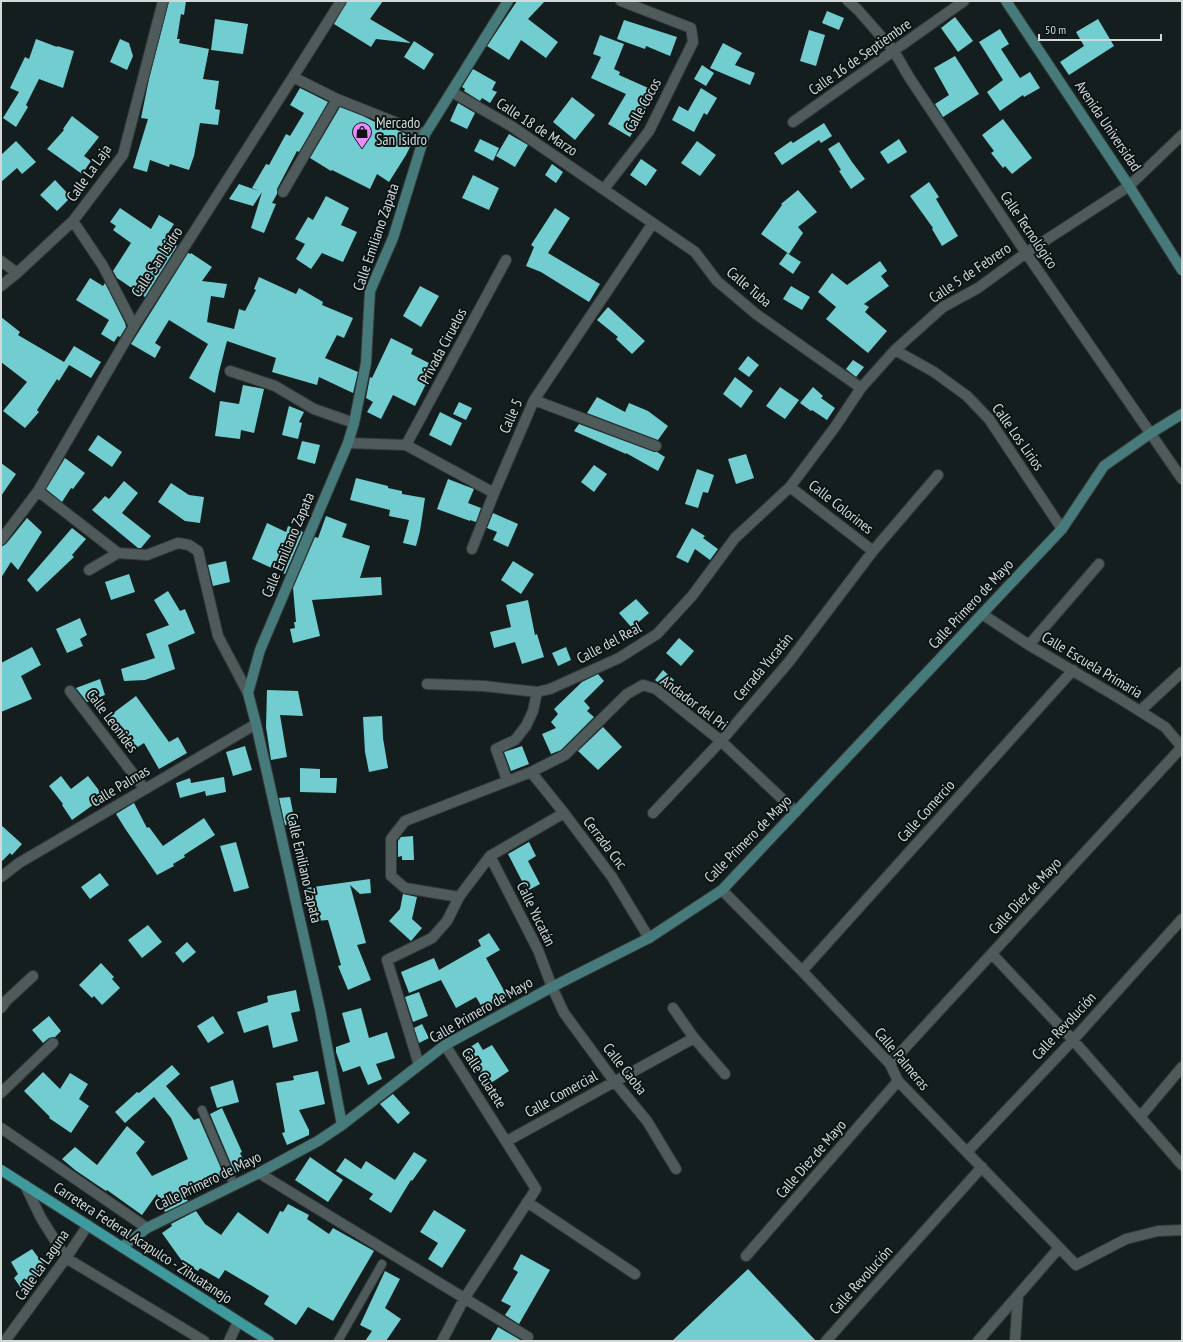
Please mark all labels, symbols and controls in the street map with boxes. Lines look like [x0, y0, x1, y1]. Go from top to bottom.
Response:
street label: Calle 16 de Septiembre [805, 14, 915, 99]
scale bar [1039, 16, 1161, 42]
text: 50 m [1045, 22, 1066, 37]
street label: Calle Cocos [620, 75, 665, 135]
street label: Avenida Universidad [1071, 77, 1146, 175]
street label: Calle 18 de Marzo [493, 93, 581, 160]
place label: Mercado San Isidro [376, 113, 427, 149]
shop icon: Mercado San Isidro [351, 121, 373, 149]
street label: Calle La Laja [62, 140, 115, 205]
street label: Calle Emiliano Zapata [348, 181, 403, 293]
street label: Calle Tecnológico [996, 187, 1062, 272]
street label: Calle San Isidro [127, 223, 186, 301]
street label: Calle 5 de Febrero [925, 238, 1014, 307]
street label: Calle Tuba [723, 262, 776, 311]
street label: Privada Ciruelos [415, 305, 470, 387]
street label: Calle 5 [495, 396, 527, 436]
street label: Calle Los Lirios [988, 399, 1048, 474]
street label: Calle Colorines [805, 475, 878, 538]
street label: Calle Emiliano Zapata [257, 489, 318, 600]
street label: Calle Primero de Mayo [924, 555, 1017, 653]
street label: Calle del Real [573, 617, 645, 668]
street label: Calle Escuela Primaria [1038, 627, 1146, 702]
street label: Cerrada Yucatán [729, 629, 796, 704]
street label: Andador del Pri [657, 671, 732, 734]
street label: Calle Leonides [82, 685, 142, 756]
street label: Calle Palmas [87, 761, 153, 811]
street label: Calle Comercio [893, 776, 958, 846]
street label: Calle Primero de Mayo [700, 791, 795, 886]
street label: Calle Emiliano Zapata [283, 811, 326, 925]
street label: Cerrada Cnc [579, 813, 632, 873]
street label: Calle Diez de Mayo [984, 853, 1065, 938]
street label: Calle Yucatán [513, 879, 560, 949]
street label: Calle Primero de Mayo [426, 972, 536, 1047]
street label: Calle Revolución [1028, 988, 1100, 1063]
street label: Calle Palmeras [871, 1023, 934, 1094]
street label: Calle Caoba [599, 1039, 652, 1098]
street label: Calle Cuatete [458, 1044, 511, 1112]
street label: Calle Comercial [521, 1066, 601, 1121]
street label: Calle Diez de Mayo [771, 1115, 850, 1202]
street label: Calle Primero de Mayo [151, 1147, 264, 1215]
street label: Carretera Federal Acapulco - Zihuatanejo [50, 1178, 236, 1308]
street label: Calle La Laguna [10, 1226, 73, 1304]
street label: Calle Revolución [825, 1242, 896, 1318]

